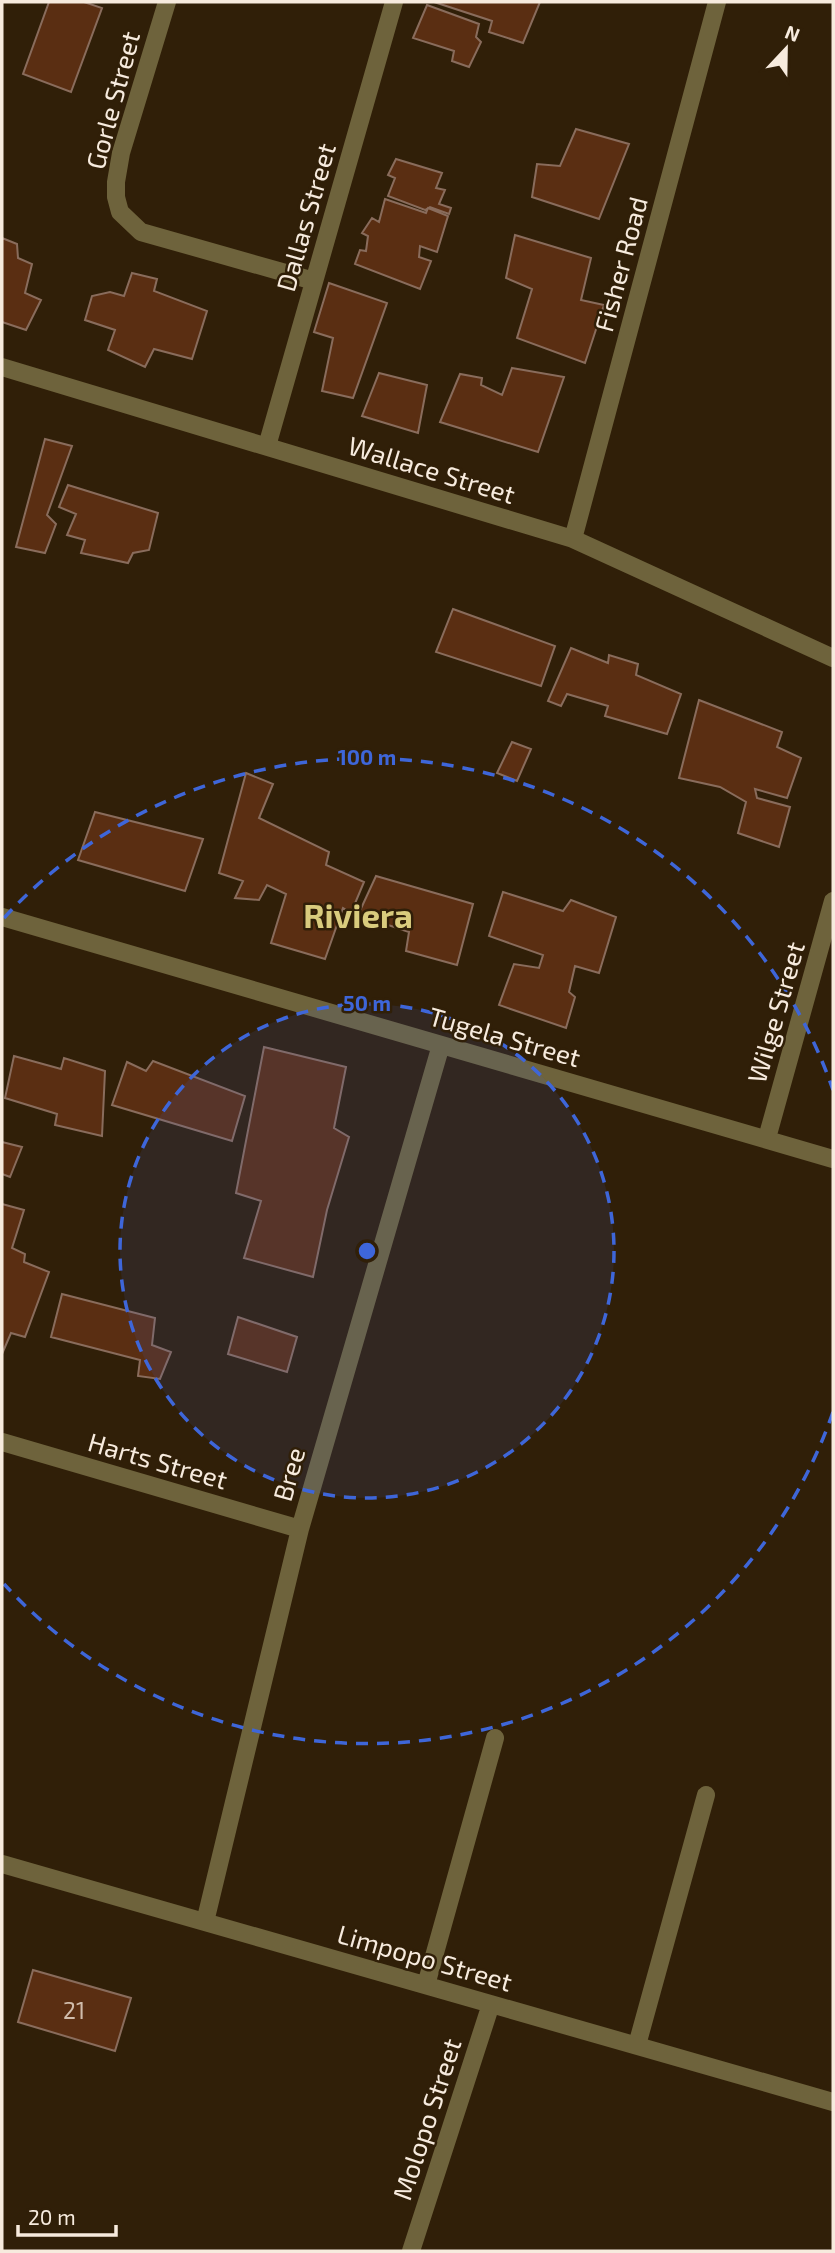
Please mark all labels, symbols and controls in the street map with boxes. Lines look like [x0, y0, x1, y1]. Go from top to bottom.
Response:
north arrow [751, 14, 821, 84]
text: N [782, 20, 803, 46]
street label: Gorle Street [79, 28, 145, 172]
street label: Dallas Street [269, 139, 341, 295]
street label: Fisher Road [587, 193, 653, 335]
street label: Wallace Street [345, 429, 519, 509]
text: 100 m [338, 744, 396, 769]
district label: Riviera [303, 895, 413, 935]
street label: Wilge Street [740, 938, 810, 1086]
text: 50 m [343, 990, 391, 1015]
street label: Tugela Street [426, 1000, 584, 1072]
centre of rings [355, 1239, 379, 1263]
street label: Harts Street [85, 1425, 231, 1495]
street label: Bree [266, 1444, 310, 1504]
street label: Limpopo Street [334, 1917, 516, 1997]
house number: 21 [63, 1996, 85, 2024]
street label: Molopo Street [385, 2034, 467, 2204]
scale bar [18, 2194, 116, 2238]
text: 20 m [28, 2204, 76, 2229]

